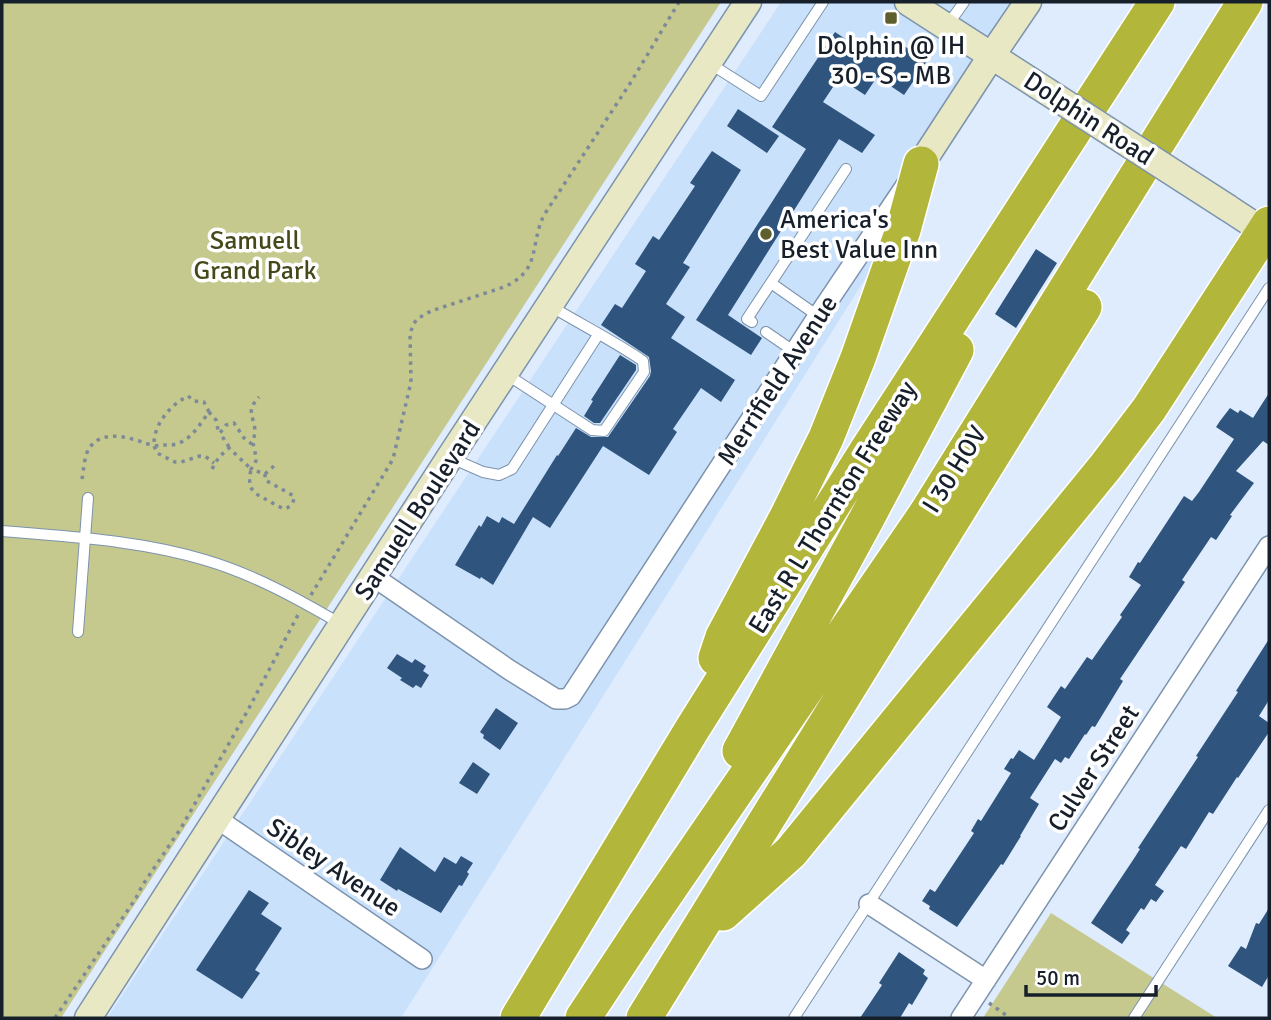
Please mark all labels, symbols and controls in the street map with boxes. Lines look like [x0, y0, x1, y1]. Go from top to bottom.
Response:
marker: Dolphin @ IH 30 - S - MB [883, 10, 899, 26]
place label: Dolphin @ IH 30 - S - MB [817, 30, 965, 92]
street label: Dolphin Road [1017, 65, 1159, 173]
place label: America's Best Value Inn [780, 204, 938, 266]
park label: Samuell Grand Park [194, 225, 316, 287]
marker: America's Best Value Inn [758, 226, 774, 242]
street label: Merrifield Avenue [711, 289, 845, 472]
street label: East R L Thornton Freeway [742, 375, 924, 640]
street label: Samuell Boulevard [348, 415, 488, 606]
street label: I 30 HOV [916, 420, 994, 519]
street label: Culver Street [1041, 699, 1147, 838]
street label: Sibley Avenue [260, 811, 406, 924]
scale bar [1026, 954, 1156, 998]
text: 50 m [1036, 965, 1080, 991]

